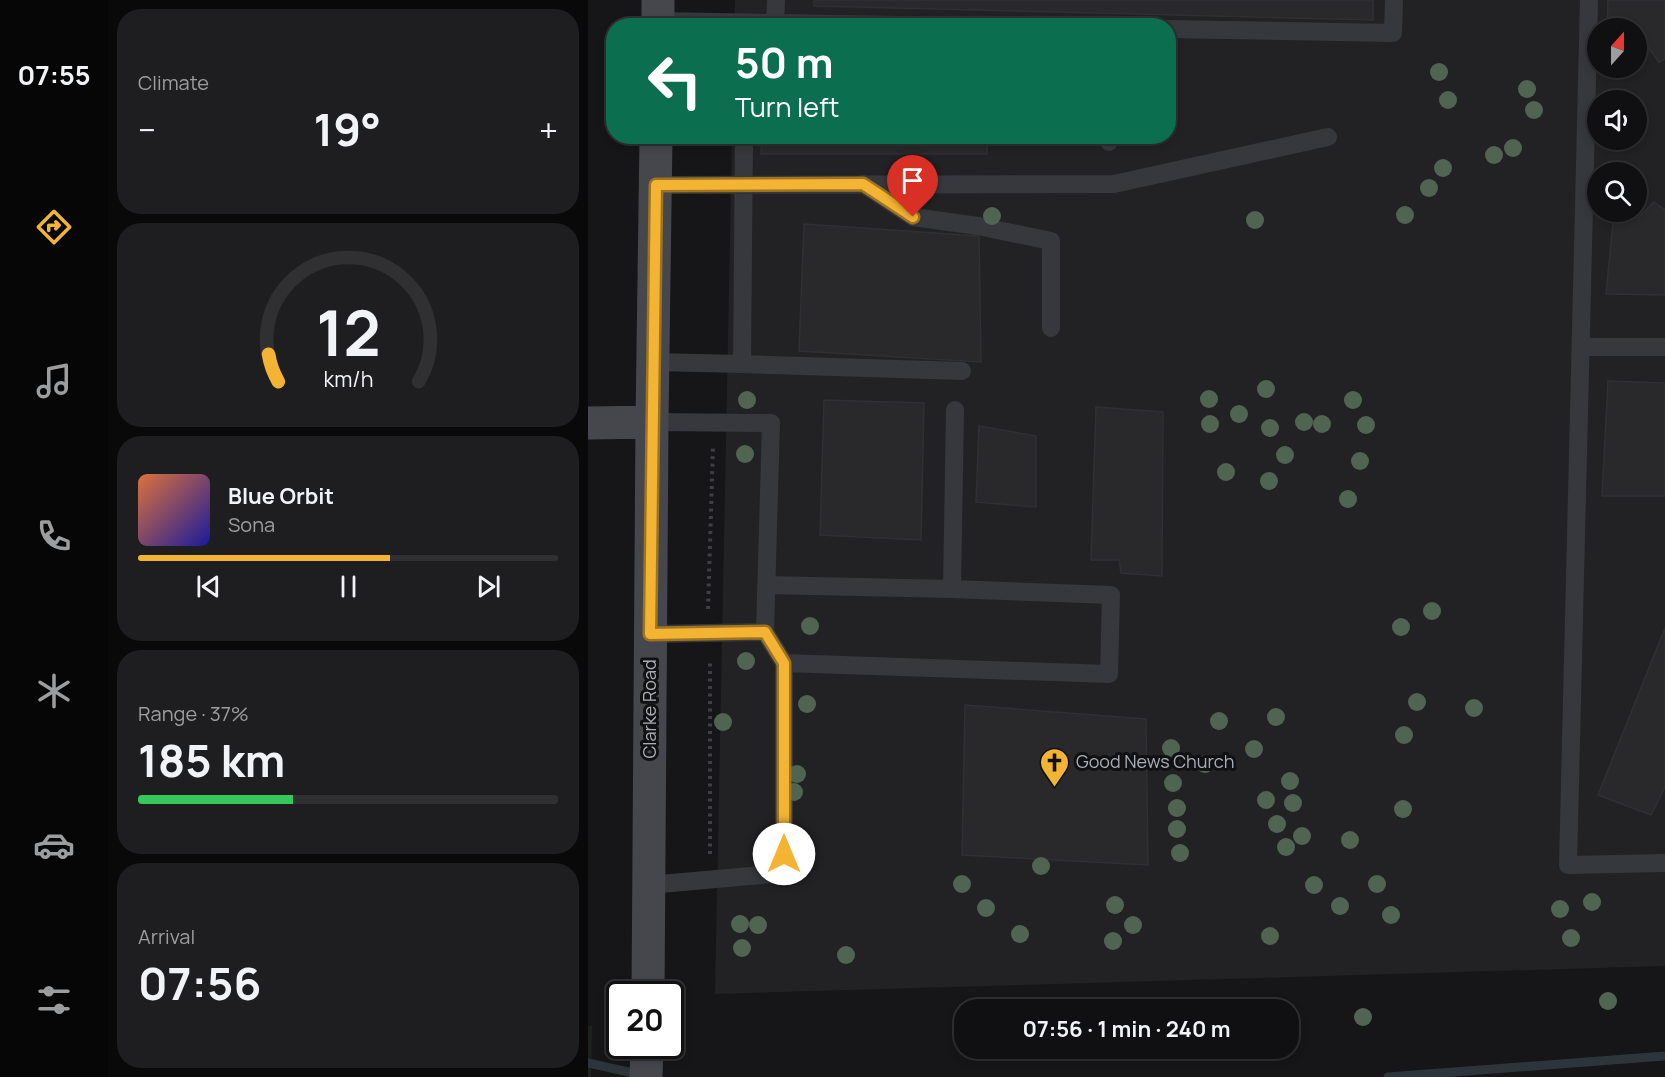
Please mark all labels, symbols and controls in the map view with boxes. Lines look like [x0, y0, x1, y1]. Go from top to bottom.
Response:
north arrow [1587, 18, 1647, 78]
map controls [1587, 18, 1647, 222]
text: 50 m [735, 33, 833, 91]
icon: left [636, 42, 714, 120]
text: 07:55 [17, 56, 91, 93]
text: Climate [138, 69, 209, 96]
text: Turn left [735, 88, 839, 125]
button: sound [1587, 90, 1647, 150]
text: 19° [313, 98, 381, 160]
text: − [138, 107, 156, 152]
text: + [539, 107, 558, 152]
pin [887, 155, 938, 217]
button: search [1587, 162, 1647, 222]
icon: arrive [896, 164, 929, 197]
icon: directions [33, 206, 75, 248]
text: 12 [316, 289, 380, 375]
icon: music [33, 360, 75, 402]
text: km/h [323, 364, 373, 393]
text: Blue Orbit [228, 481, 334, 511]
text: Sona [228, 511, 275, 538]
icon: phone [33, 515, 75, 557]
icon: previous [192, 570, 225, 603]
icon: pause [332, 570, 365, 603]
icon: next [472, 570, 505, 603]
street label: Clarke Road [637, 659, 661, 759]
icon: climate [33, 670, 75, 712]
text: Range · 37% [138, 700, 249, 727]
text: 185 km [138, 729, 285, 791]
church icon: Good News Church [1039, 746, 1071, 788]
place label: Good News Church [1076, 749, 1234, 773]
position arrow [752, 822, 816, 886]
icon: car [33, 824, 75, 866]
text: Arrival [138, 923, 195, 950]
text: 07:56 [138, 952, 261, 1014]
icon: filters [33, 979, 75, 1021]
speed limit sign: 20 [606, 981, 684, 1059]
text: 07:56 · 1 min · 240 m [1022, 1014, 1231, 1044]

